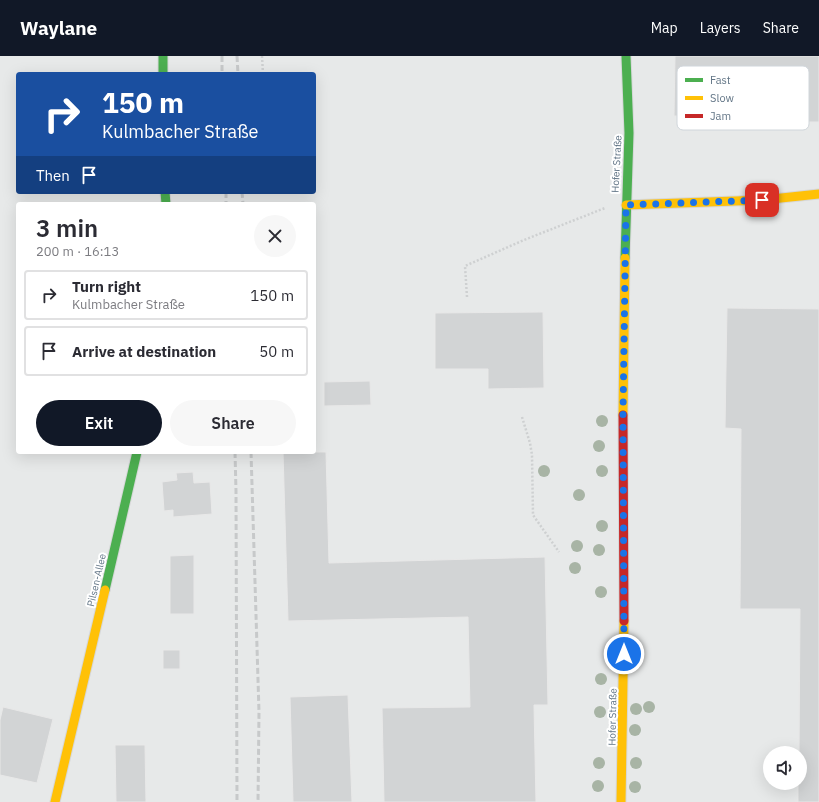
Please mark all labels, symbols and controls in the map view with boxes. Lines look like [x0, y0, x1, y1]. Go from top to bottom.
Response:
text: Waylane [20, 16, 97, 40]
text: Map [651, 19, 678, 37]
text: Layers [700, 19, 741, 37]
text: Share [763, 19, 799, 37]
legend [677, 66, 809, 130]
text: Fast [710, 73, 731, 87]
text: 150 m [102, 84, 184, 121]
icon: right [36, 88, 88, 140]
text: Slow [710, 91, 734, 105]
text: Jam [710, 109, 731, 123]
text: Kulmbacher Straße [102, 120, 258, 143]
street label: Hofer Straße [609, 134, 625, 193]
icon: arrive [78, 164, 100, 186]
text: Then [36, 166, 70, 185]
pin [745, 183, 779, 217]
icon: arrive [751, 189, 773, 211]
text: 3 min [36, 212, 98, 244]
button: close [254, 215, 296, 257]
text: 200 m · 16:13 [36, 243, 119, 260]
text: Turn right [72, 277, 141, 296]
icon: right [38, 284, 60, 306]
text: 150 m [250, 286, 294, 305]
text: Kulmbacher Straße [72, 296, 185, 313]
icon: arrive [38, 340, 60, 362]
text: Arrive at destination [72, 342, 216, 361]
text: 50 m [259, 342, 294, 361]
button: Exit [36, 400, 162, 446]
button: Share [170, 400, 296, 446]
street label: Pilsen-Allee [84, 552, 109, 608]
position arrow [603, 633, 645, 675]
street label: Hofer Straße [605, 688, 620, 746]
map controls [763, 746, 807, 790]
button: sound [763, 746, 807, 790]

